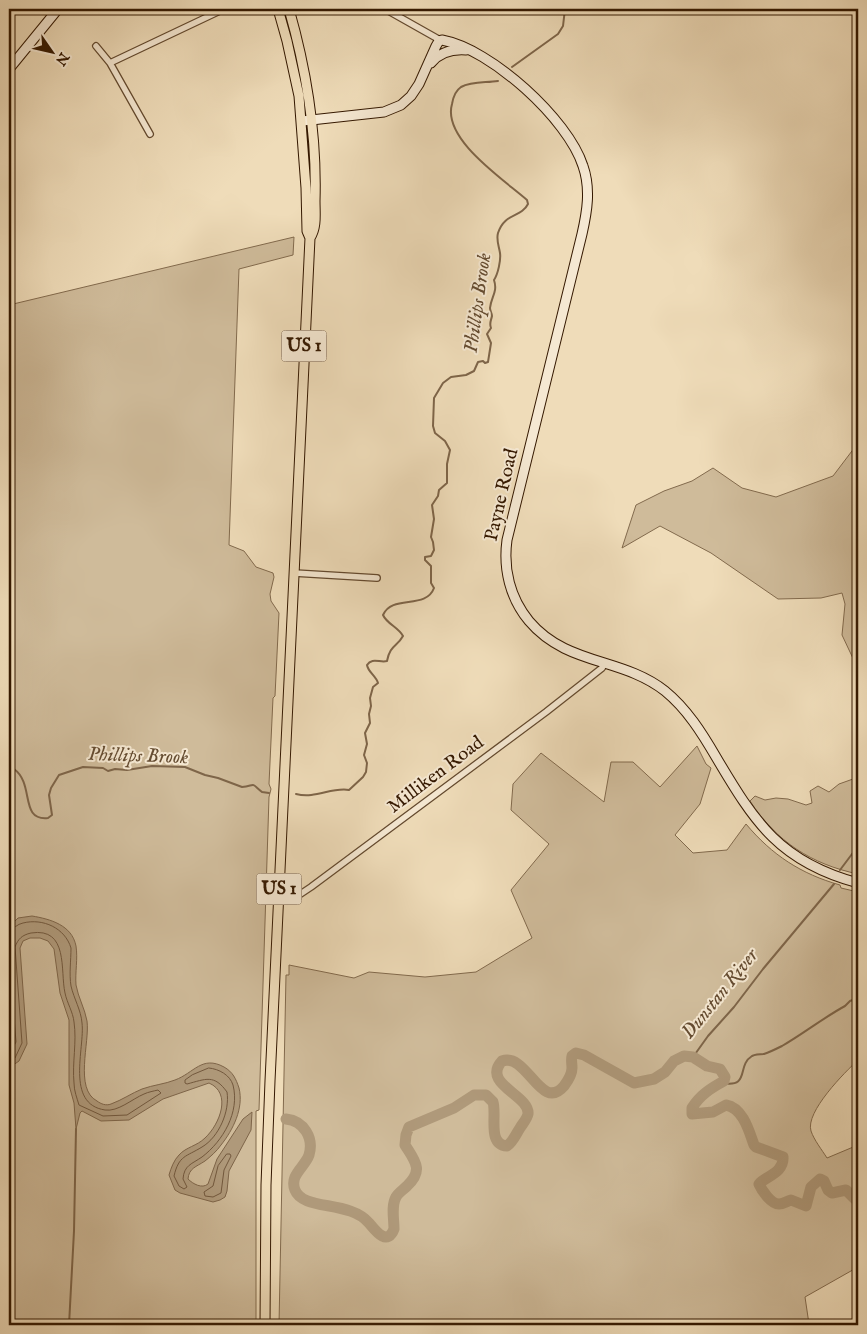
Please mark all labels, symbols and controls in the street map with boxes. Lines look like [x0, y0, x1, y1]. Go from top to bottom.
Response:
north arrow [28, 28, 78, 78]
text: N [51, 48, 73, 69]
water label: Phillips Brook [459, 252, 497, 354]
road number: US 1 [282, 331, 326, 362]
street label: Payne Road [480, 446, 524, 544]
street label: Milliken Road [383, 730, 490, 819]
water label: Phillips Brook [87, 742, 189, 770]
road number: US 1 [256, 874, 302, 904]
water label: Dunstan River [676, 943, 765, 1044]

